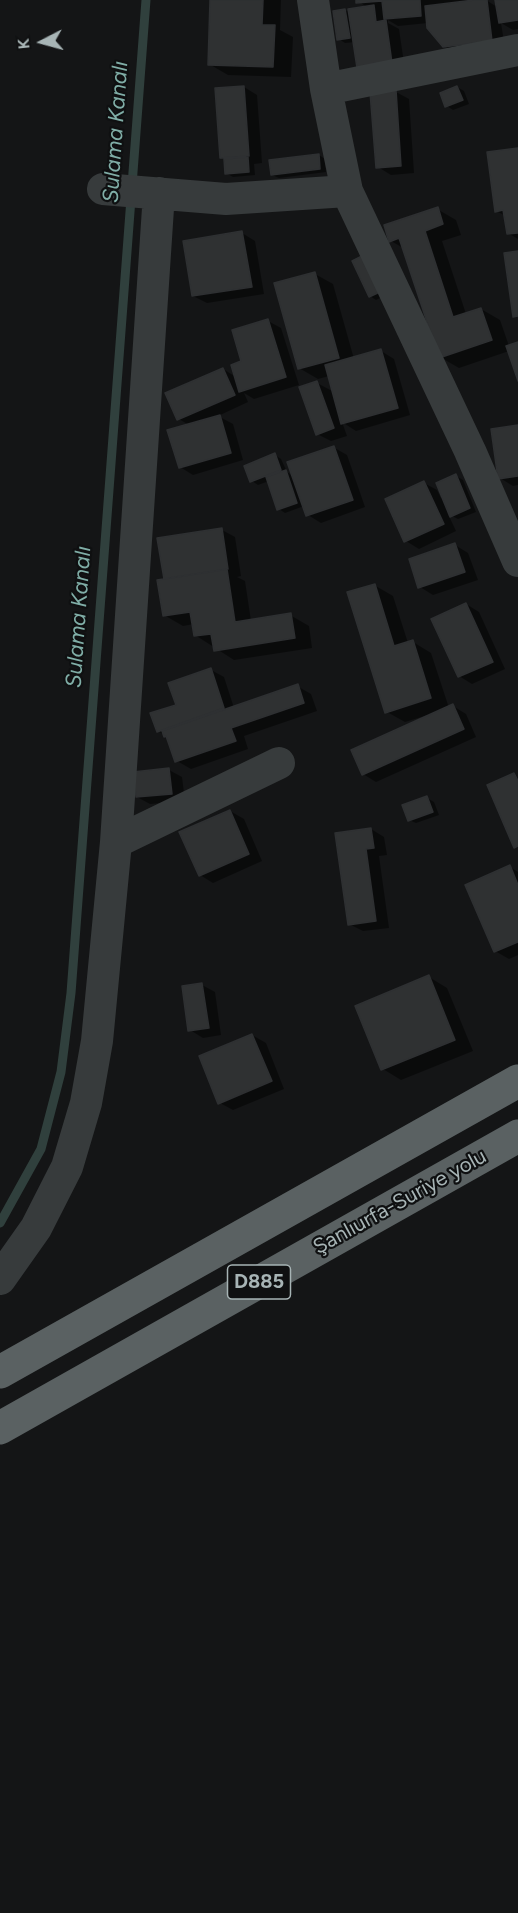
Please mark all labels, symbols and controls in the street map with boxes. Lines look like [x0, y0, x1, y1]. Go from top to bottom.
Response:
north arrow [12, 12, 72, 72]
text: K [14, 38, 34, 50]
water label: Sulama Kanalı [98, 60, 134, 204]
water label: Sulama Kanalı [61, 545, 97, 689]
street label: Şanlıurfa-Suriye yolu [309, 1144, 491, 1260]
road number: D885 [228, 1265, 290, 1299]

